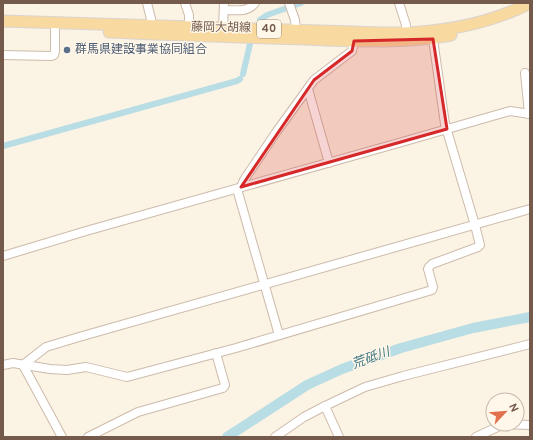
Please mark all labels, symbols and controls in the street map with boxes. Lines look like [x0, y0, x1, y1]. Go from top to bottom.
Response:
street label: 藤岡大胡線 [191, 19, 251, 37]
road number: 40 [257, 20, 281, 38]
place label: 群馬県建設事業協同組合 [75, 42, 207, 58]
marker: 群馬県建設事業協同組合 [62, 45, 72, 55]
water label: 荒砥川 [350, 344, 394, 373]
north arrow [485, 392, 525, 432]
text: N [505, 401, 521, 415]

